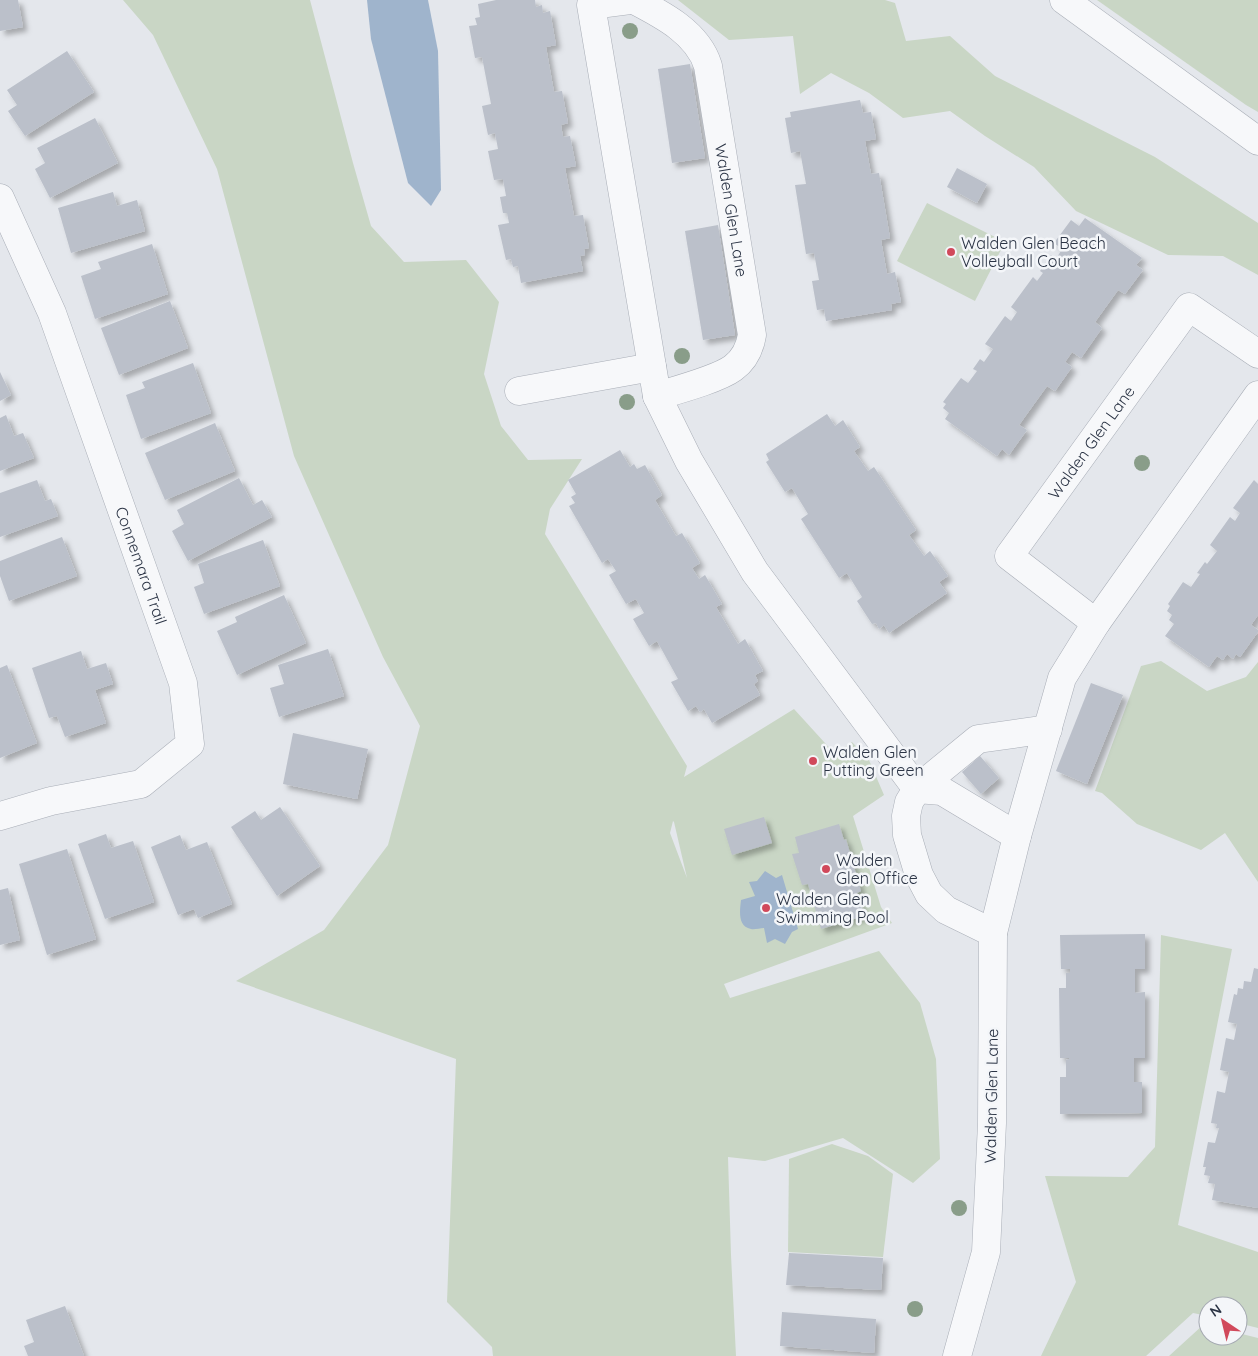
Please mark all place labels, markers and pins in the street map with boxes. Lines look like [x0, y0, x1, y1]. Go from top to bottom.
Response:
place label: Walden Glen Beach Volleyball Court [961, 233, 1106, 271]
marker: Walden Glen Beach Volleyball Court [945, 246, 957, 258]
place label: Walden Glen Putting Green [823, 742, 924, 780]
marker: Walden Glen Putting Green [807, 755, 819, 767]
place label: Walden Glen Office [836, 850, 918, 888]
marker: Walden Glen Office [820, 863, 832, 875]
place label: Walden Glen Swimming Pool [776, 889, 889, 927]
marker: Walden Glen Swimming Pool [760, 902, 772, 914]

